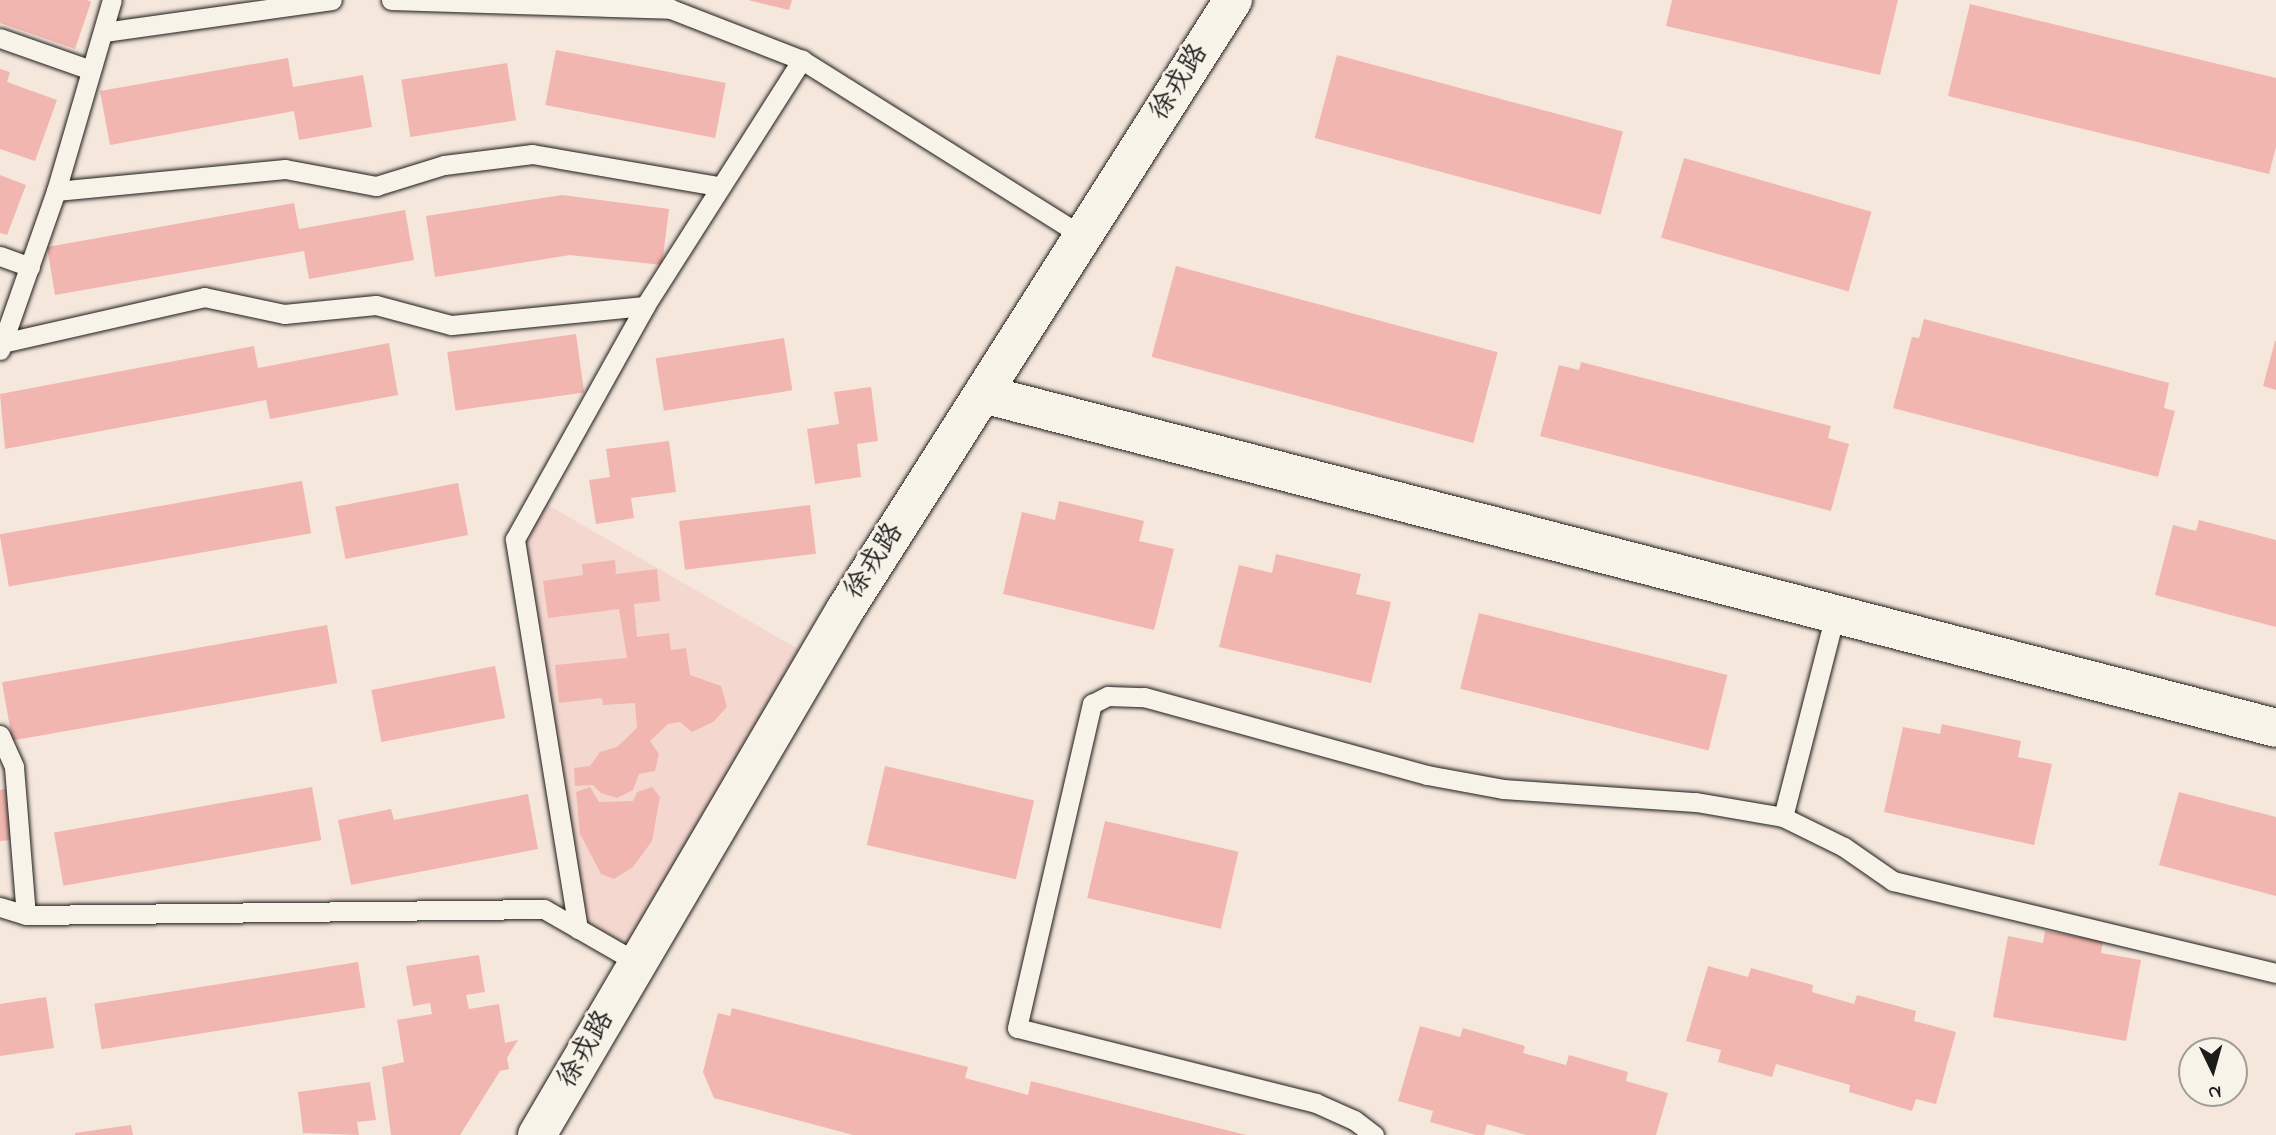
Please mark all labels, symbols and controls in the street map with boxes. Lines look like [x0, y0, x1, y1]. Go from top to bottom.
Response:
street label: 徐戎路 [1143, 38, 1217, 128]
street label: 徐戎路 [838, 518, 912, 606]
street label: 徐戎路 [551, 1005, 623, 1095]
north arrow [2178, 1037, 2248, 1107]
text: N [2207, 1077, 2222, 1105]

